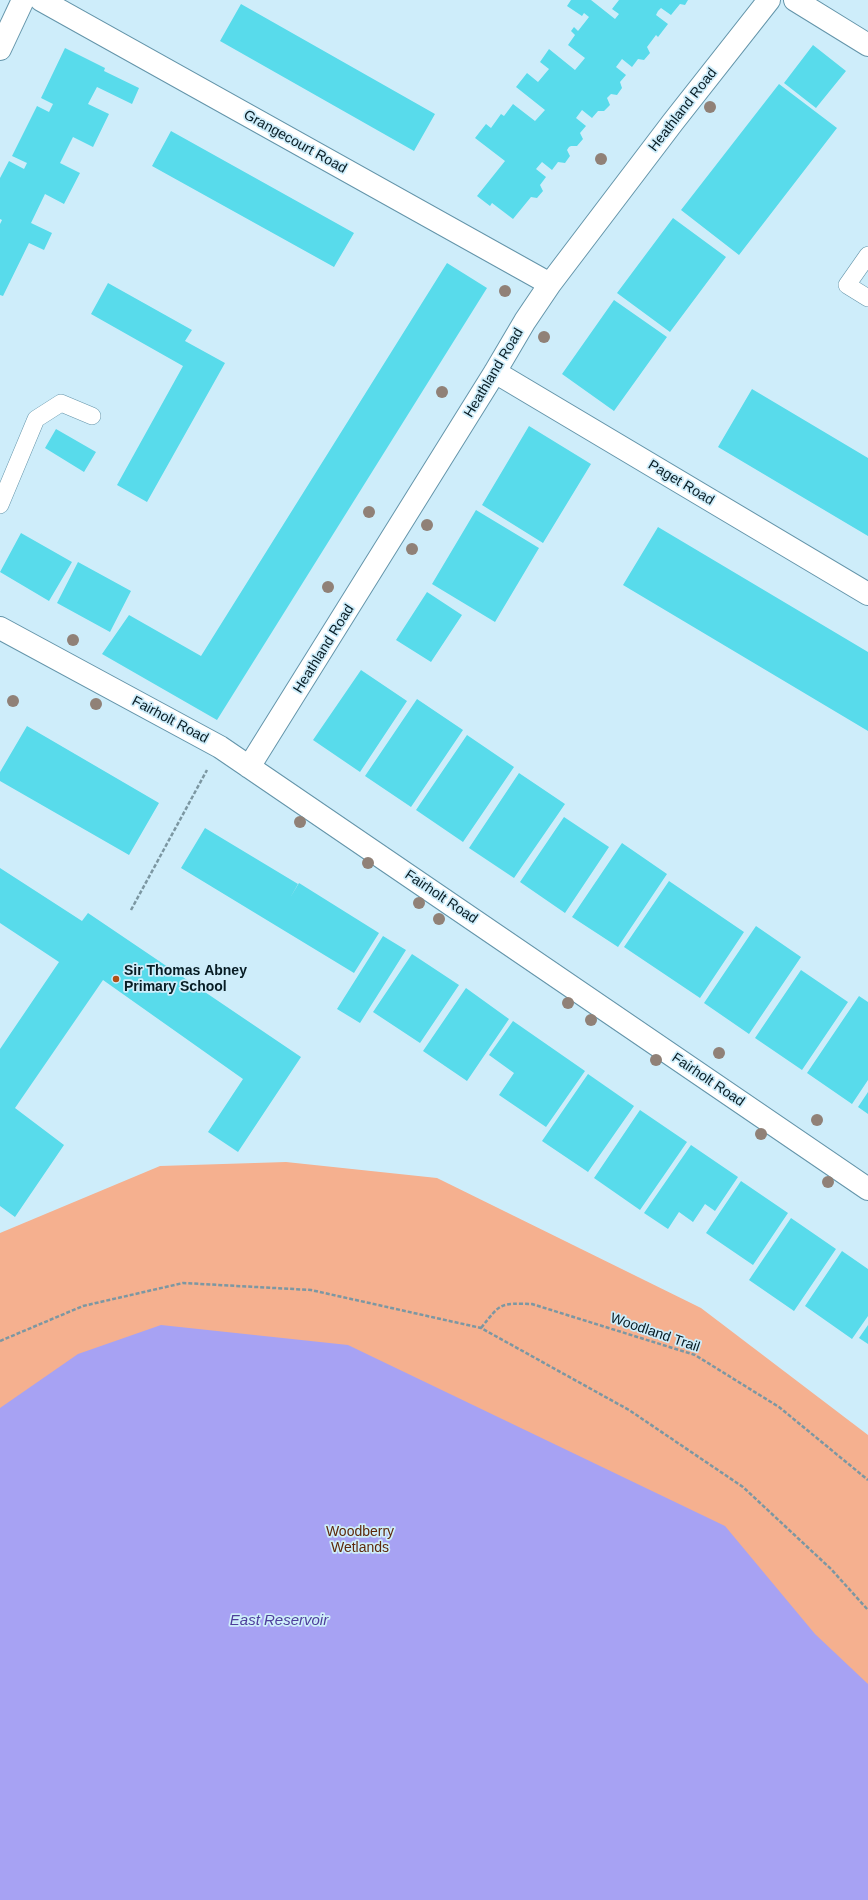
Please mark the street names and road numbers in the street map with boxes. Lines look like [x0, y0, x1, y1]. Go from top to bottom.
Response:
street label: Heathland Road [645, 65, 721, 155]
street label: Grangecourt Road [241, 107, 349, 177]
street label: Heathland Road [461, 325, 527, 421]
street label: Paget Road [645, 457, 717, 509]
street label: Heathland Road [290, 602, 358, 696]
street label: Fairholt Road [129, 693, 211, 747]
street label: Fairholt Road [401, 867, 481, 927]
street label: Fairholt Road [668, 1050, 748, 1110]
street label: Woodland Trail [608, 1310, 702, 1356]

